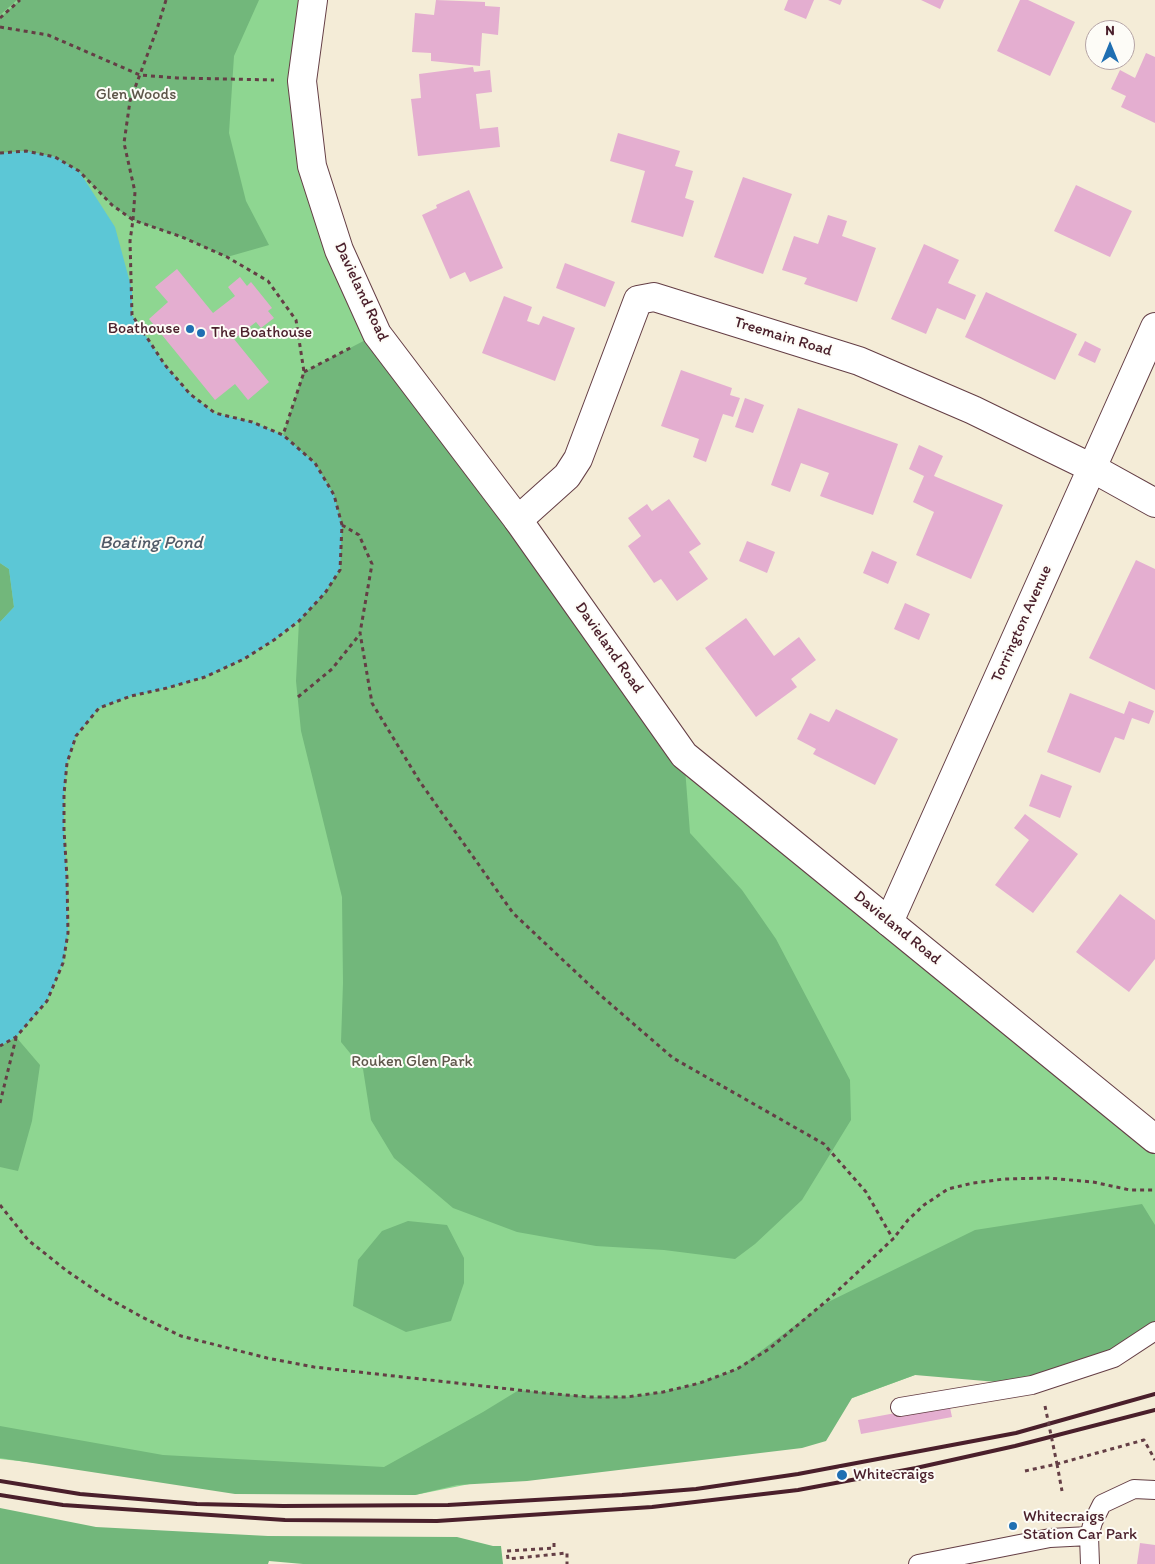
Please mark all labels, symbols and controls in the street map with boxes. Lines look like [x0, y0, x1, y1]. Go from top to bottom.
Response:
north arrow [1085, 20, 1135, 70]
text: N [1105, 22, 1115, 39]
park label: Glen Woods [96, 85, 176, 105]
street label: Davieland Road [330, 240, 392, 344]
street label: Treemain Road [732, 313, 834, 361]
place label: Boathouse [108, 319, 180, 339]
marker: Boathouse [184, 323, 196, 335]
place label: The Boathouse [211, 323, 312, 343]
marker: The Boathouse [195, 327, 207, 339]
water label: Boating Pond [100, 532, 202, 554]
street label: Torrington Avenue [988, 562, 1056, 686]
street label: Davieland Road [570, 599, 648, 697]
street label: Davieland Road [849, 887, 945, 969]
park label: Rouken Glen Park [351, 1052, 473, 1072]
place label: Whitecraigs [853, 1465, 935, 1485]
marker: Whitecraigs [835, 1468, 849, 1482]
place label: Whitecraigs Station Car Park [1023, 1507, 1137, 1545]
marker: Whitecraigs Station Car Park [1007, 1520, 1019, 1532]

